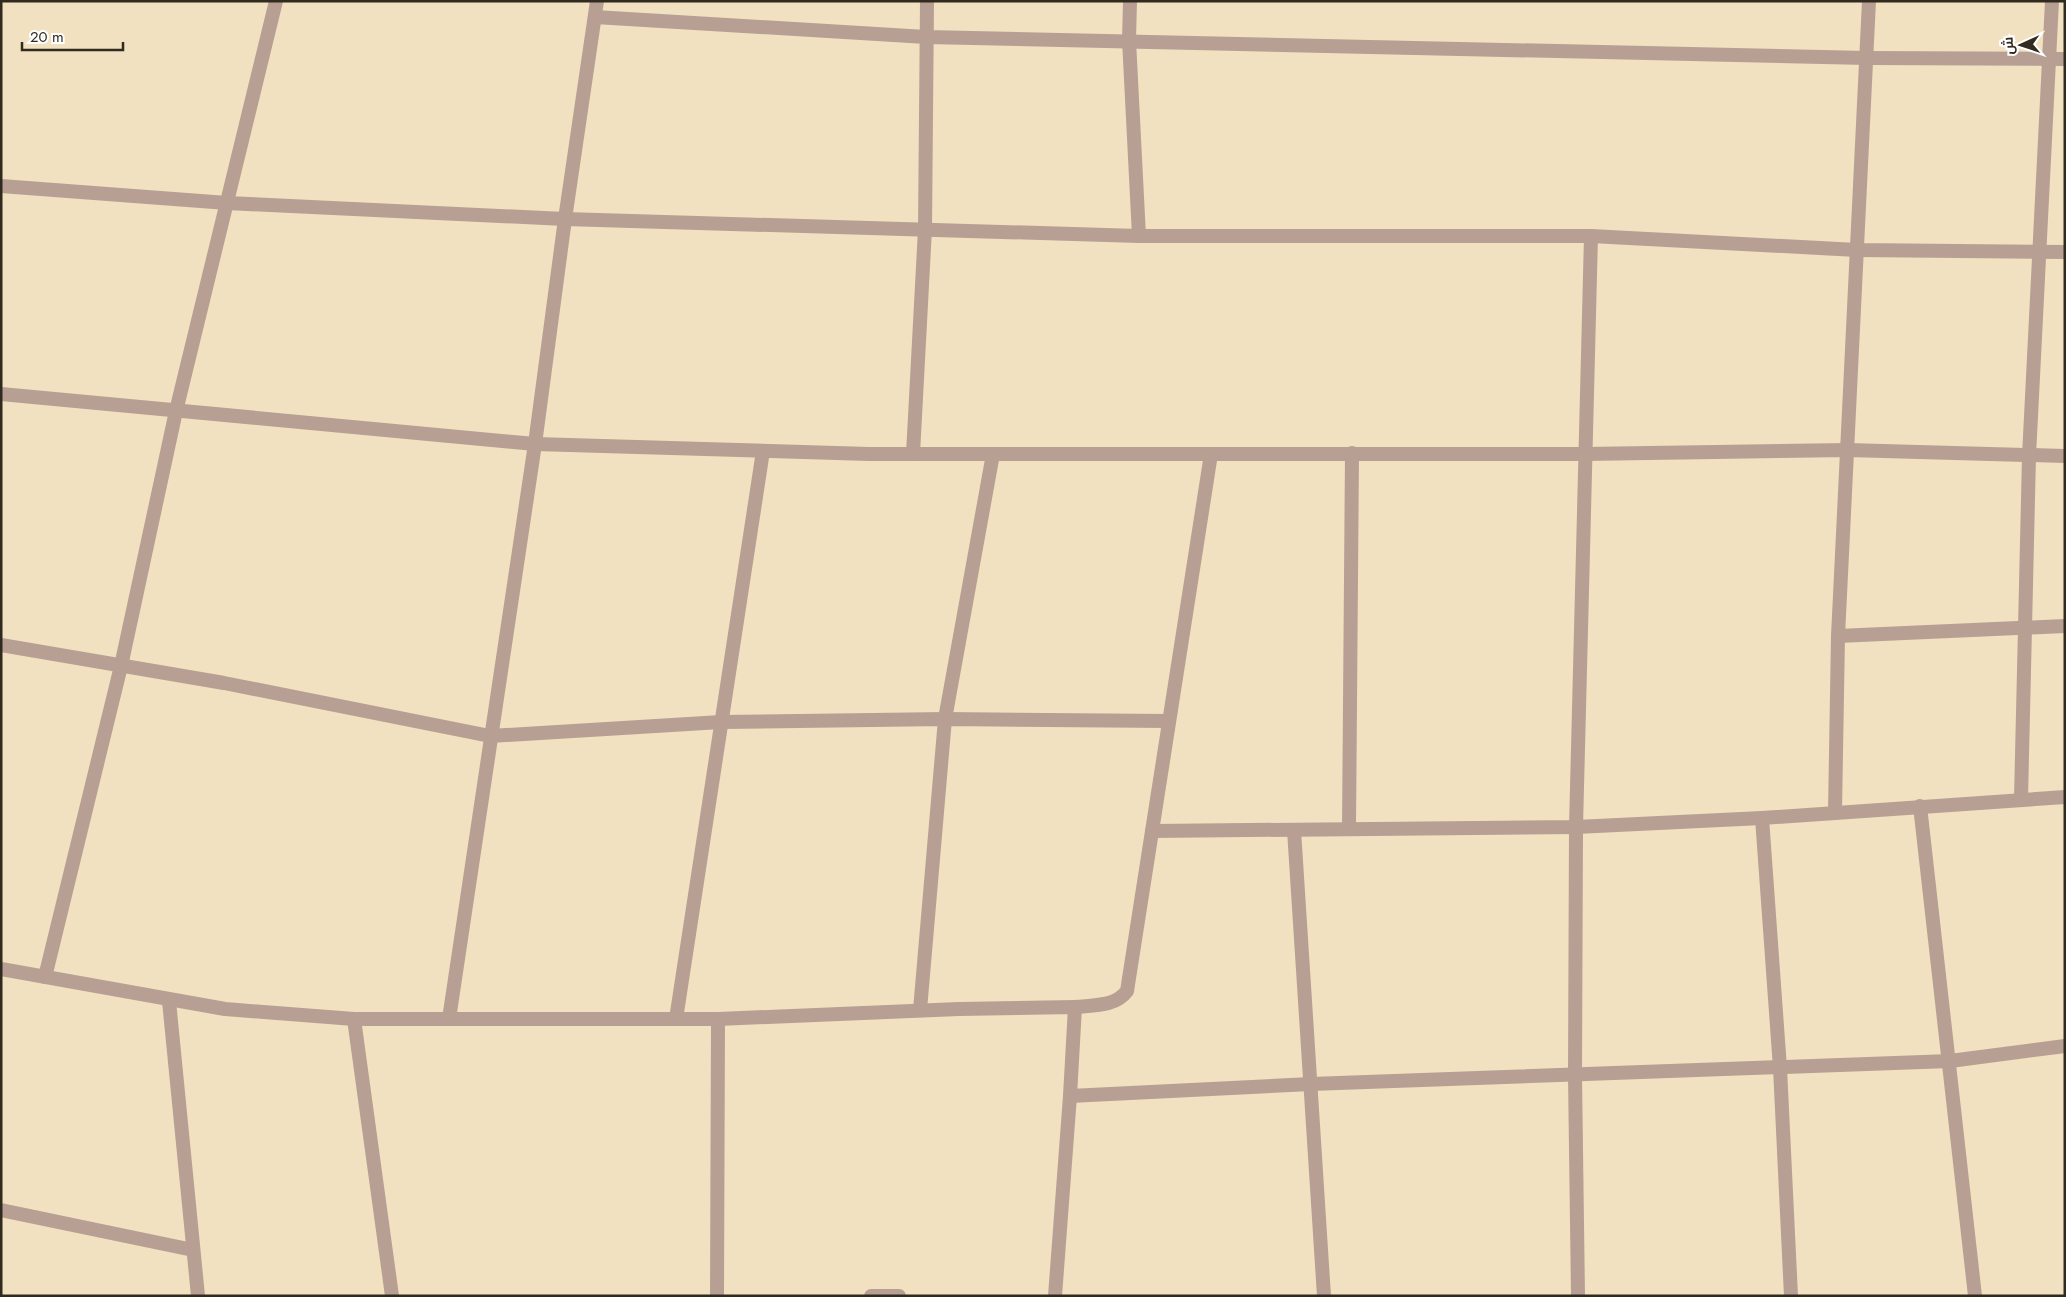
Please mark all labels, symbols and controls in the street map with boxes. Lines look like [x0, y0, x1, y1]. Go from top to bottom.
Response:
scale bar [22, 20, 124, 52]
north arrow [1996, 20, 2046, 70]
text: 20 m [30, 26, 64, 48]
text: ش [1998, 36, 2018, 55]

